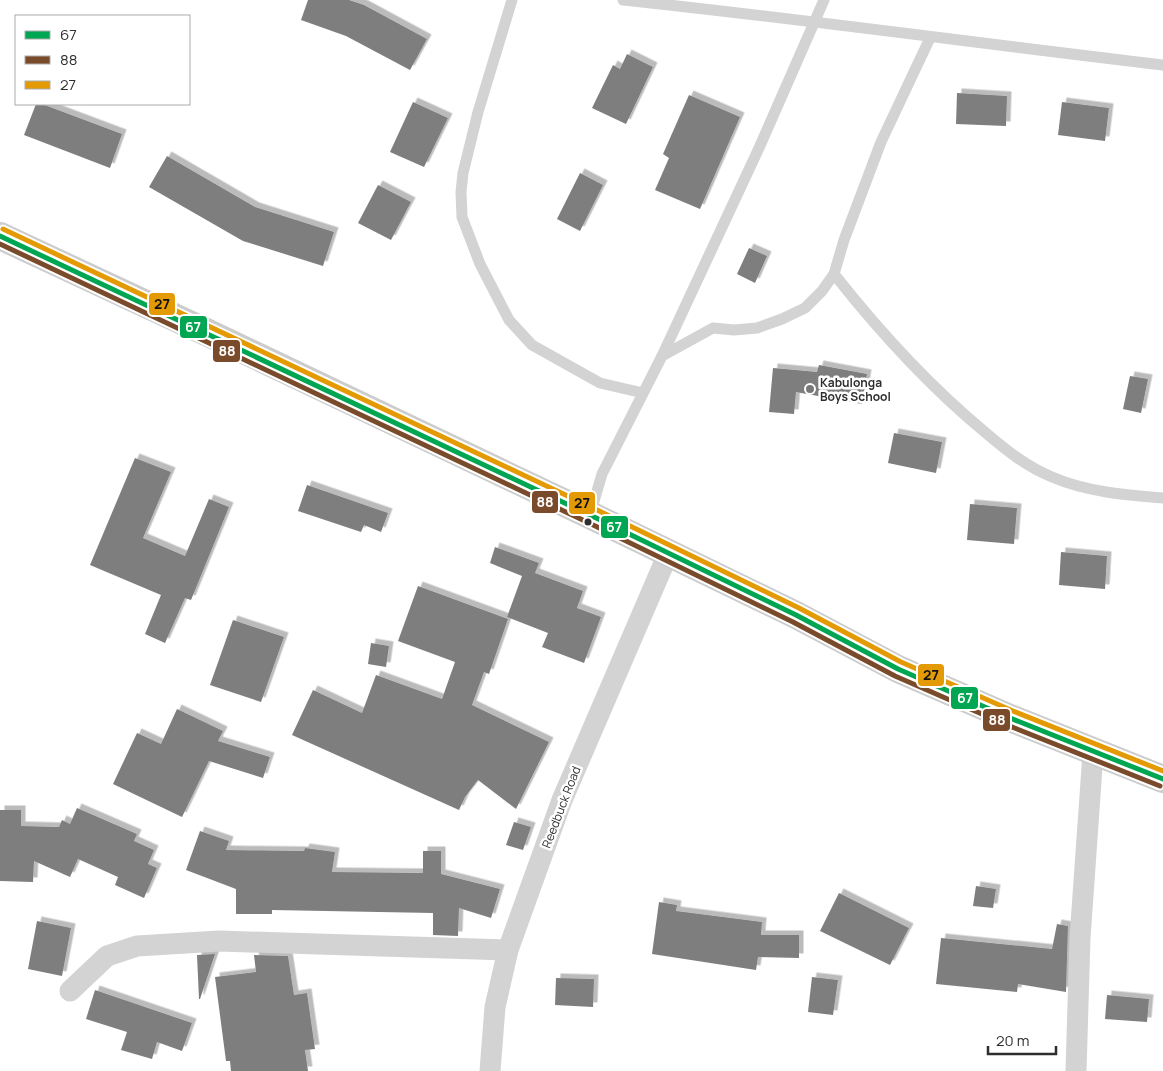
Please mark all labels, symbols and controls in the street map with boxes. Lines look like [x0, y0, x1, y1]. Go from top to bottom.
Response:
legend [15, 15, 190, 105]
text: 67 [60, 24, 77, 45]
text: 88 [60, 49, 77, 70]
text: 27 [60, 74, 76, 95]
line badge: 27 [148, 292, 176, 316]
text: 27 [154, 294, 170, 313]
line badge: 67 [179, 315, 208, 339]
text: 67 [185, 317, 201, 336]
line badge: 88 [212, 339, 241, 363]
text: 88 [218, 341, 236, 360]
place label: Kabulonga Boys School [820, 374, 891, 405]
marker: Kabulonga Boys School [804, 383, 816, 395]
line badge: 88 [531, 490, 559, 514]
line badge: 27 [568, 491, 596, 515]
text: 88 [536, 492, 554, 511]
text: 27 [574, 493, 590, 512]
line badge: 67 [600, 515, 629, 539]
unlabelled marker [583, 517, 593, 527]
text: 67 [606, 517, 622, 536]
line badge: 27 [917, 663, 945, 687]
text: 27 [923, 665, 939, 684]
line badge: 67 [950, 686, 979, 710]
text: 67 [957, 688, 973, 707]
line badge: 88 [982, 708, 1011, 732]
text: 88 [988, 710, 1006, 729]
street label: Reedbuck Road [538, 764, 584, 850]
scale bar [988, 1024, 1056, 1056]
text: 20 m [996, 1030, 1029, 1051]

